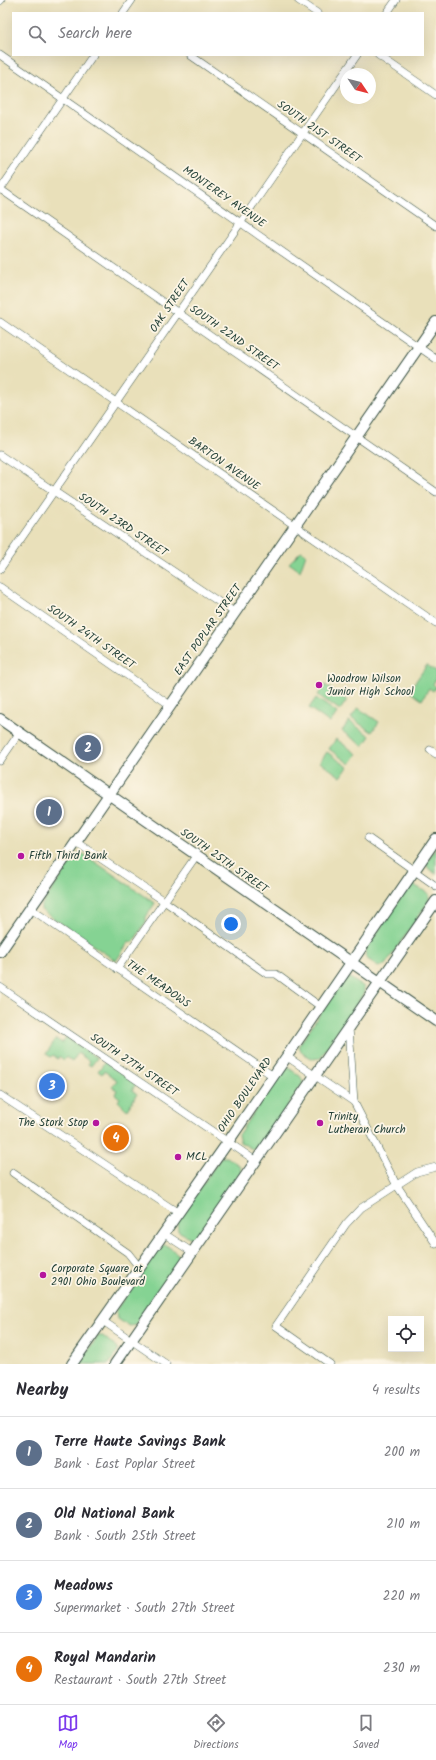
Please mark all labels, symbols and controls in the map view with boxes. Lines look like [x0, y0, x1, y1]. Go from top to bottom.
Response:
search box [12, 12, 424, 56]
text: Search here [58, 22, 132, 46]
icon: search [26, 23, 48, 45]
north arrow [340, 68, 376, 104]
street label: SOUTH 21ST STREET [273, 96, 366, 169]
street label: MONTEREY AVENUE [179, 161, 270, 233]
street label: OAK STREET [145, 275, 195, 336]
street label: SOUTH 22ND STREET [186, 300, 283, 376]
street label: BARTON AVENUE [184, 433, 264, 496]
street label: SOUTH 23RD STREET [75, 488, 172, 562]
street label: EAST POPLAR STREET [170, 580, 247, 680]
street label: SOUTH 24TH STREET [43, 600, 140, 675]
place label: Woodrow Wilson Junior High School [327, 670, 414, 701]
marker: Woodrow Wilson Junior High School [314, 680, 324, 690]
pin: 2 [75, 733, 101, 763]
pin: 1 [36, 797, 62, 827]
street label: SOUTH 25TH STREET [176, 824, 273, 899]
place label: Fifth Third Bank [29, 847, 108, 865]
marker: Fifth Third Bank [16, 851, 26, 861]
your location [221, 914, 241, 934]
street label: THE MEADOWS [122, 955, 194, 1013]
street label: SOUTH 27TH STREET [86, 1029, 183, 1102]
street label: OHIO BOULEVARD [213, 1054, 277, 1136]
pin: 3 [39, 1071, 65, 1101]
place label: Trinity Lutheran Church [328, 1108, 406, 1139]
place label: The Stork Stop [18, 1114, 89, 1132]
marker: The Stork Stop [91, 1118, 101, 1128]
marker: Trinity Lutheran Church [315, 1118, 325, 1128]
pin: 4 [103, 1123, 129, 1153]
place label: MCL [186, 1148, 207, 1166]
marker: MCL [173, 1152, 183, 1162]
place label: Corporate Square at 2901 Ohio Boulevard [51, 1260, 145, 1291]
marker: Corporate Square at 2901 Ohio Boulevard [38, 1270, 48, 1280]
map controls [388, 1316, 424, 1352]
button: locate [388, 1316, 424, 1352]
text: Nearby [16, 1377, 68, 1404]
text: 4 results [372, 1380, 420, 1401]
text: Terre Haute Savings Bank [54, 1430, 225, 1454]
text: 1 [27, 1442, 31, 1463]
text: 200 m [384, 1442, 420, 1463]
text: Bank · East Poplar Street [54, 1454, 195, 1475]
text: Old National Bank [54, 1502, 174, 1526]
text: 2 [25, 1514, 33, 1535]
text: 210 m [386, 1514, 420, 1535]
text: Bank · South 25th Street [54, 1526, 196, 1547]
text: Meadows [54, 1574, 113, 1598]
text: 3 [25, 1586, 33, 1607]
text: 220 m [383, 1586, 420, 1607]
text: Supermarket · South 27th Street [54, 1598, 235, 1619]
text: Royal Mandarin [54, 1646, 156, 1670]
text: 4 [25, 1658, 33, 1679]
text: 230 m [383, 1658, 420, 1679]
text: Restaurant · South 27th Street [54, 1670, 226, 1691]
tab: Map [57, 1712, 79, 1754]
tab: Directions [193, 1712, 239, 1754]
tab: Saved [353, 1712, 379, 1754]

